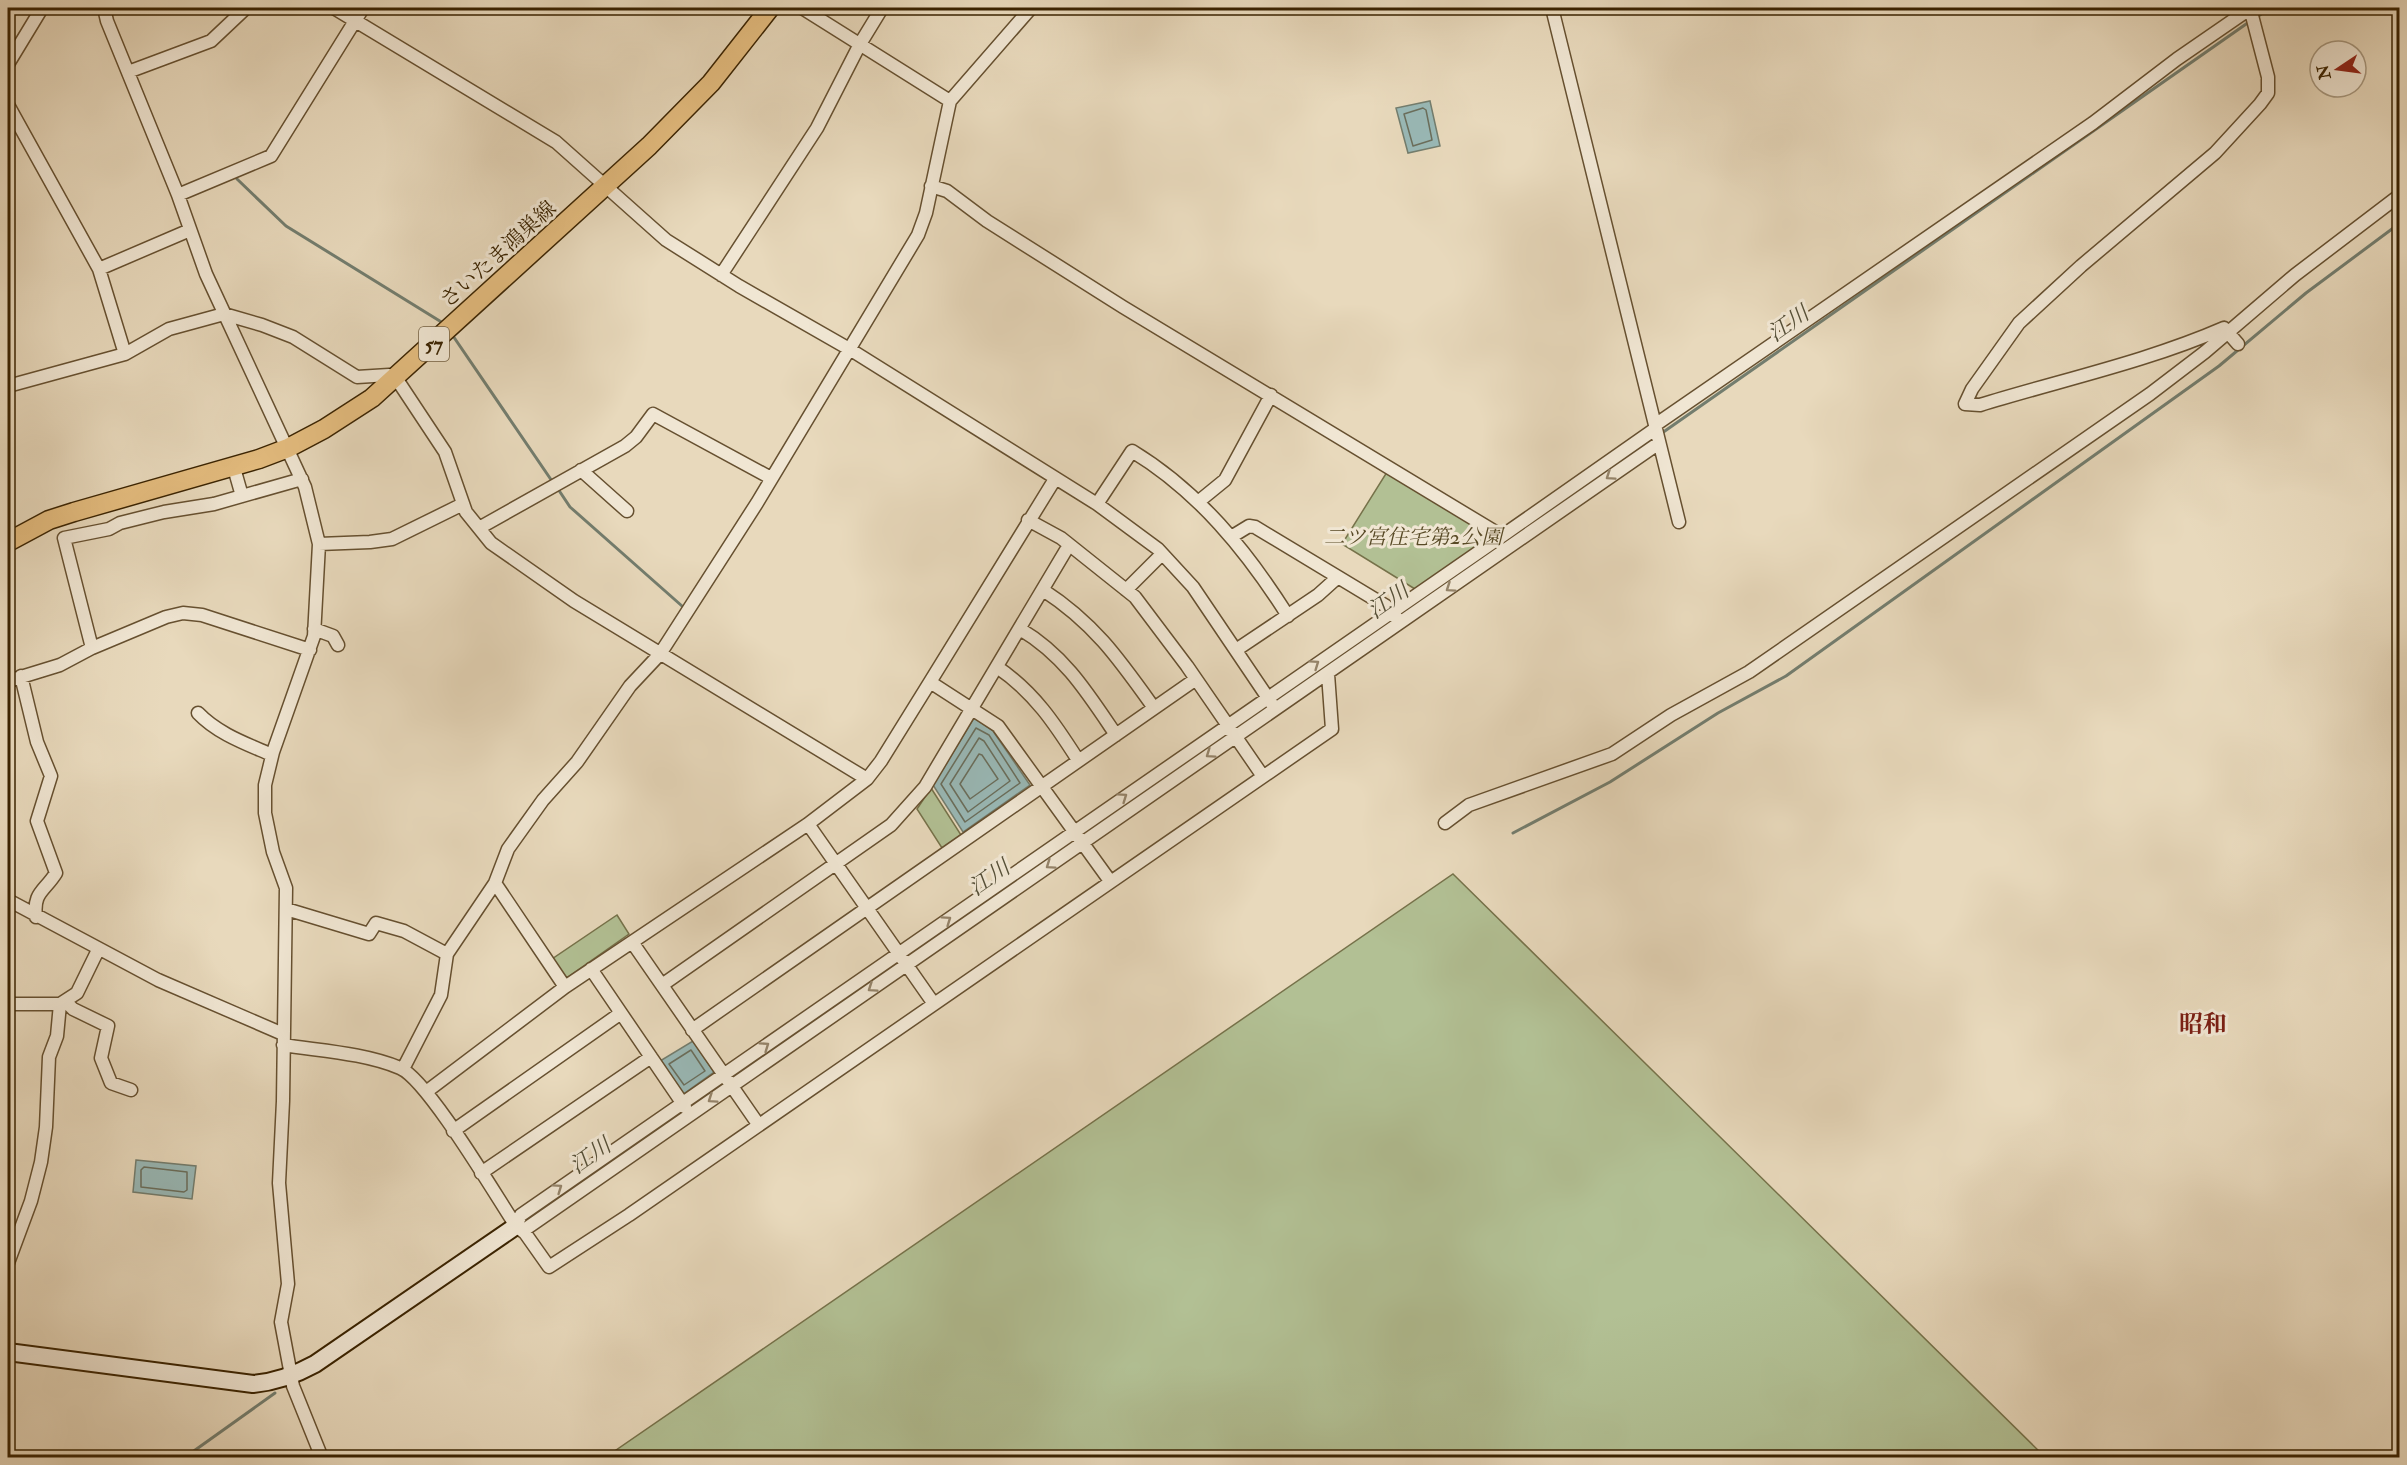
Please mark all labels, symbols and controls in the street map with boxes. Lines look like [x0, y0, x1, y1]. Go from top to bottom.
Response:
north arrow [2308, 39, 2368, 99]
text: N [2313, 62, 2336, 82]
street label: さいたま鴻巣線 [435, 195, 562, 314]
water label: 江川 [1763, 299, 1816, 348]
road number: 57 [419, 327, 449, 361]
one-way arrow [1606, 469, 1617, 480]
park label: 二ツ宮住宅第2公園 [1324, 524, 1505, 551]
water label: 江川 [1363, 576, 1416, 625]
one-way arrow [1446, 580, 1457, 591]
one-way arrow [1309, 660, 1320, 671]
one-way arrow [1206, 747, 1217, 758]
one-way arrow [1117, 793, 1128, 804]
water label: 江川 [964, 853, 1017, 902]
one-way arrow [1046, 858, 1057, 869]
one-way arrow [940, 916, 951, 927]
one-way arrow [867, 981, 878, 992]
district label: 昭和 [2179, 1009, 2227, 1040]
one-way arrow [759, 1042, 770, 1053]
one-way arrow [707, 1092, 718, 1103]
water label: 江川 [565, 1131, 618, 1180]
one-way arrow [552, 1184, 563, 1195]

